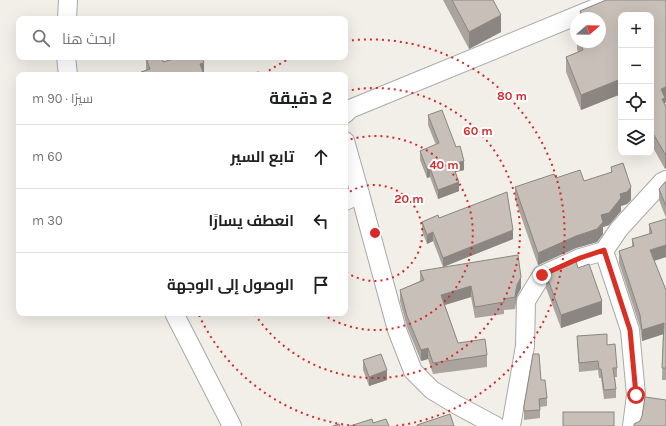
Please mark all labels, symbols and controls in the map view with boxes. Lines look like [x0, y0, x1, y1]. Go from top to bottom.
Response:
north arrow [570, 12, 606, 48]
map controls [618, 12, 654, 156]
button: + [618, 12, 654, 48]
search box [16, 16, 348, 60]
icon: search [30, 27, 52, 49]
text: ابحث هنا [62, 30, 116, 48]
button: − [618, 48, 654, 84]
button: locate [618, 84, 654, 120]
text: 2 دقيقة [269, 88, 332, 108]
text: 80 m [497, 89, 527, 103]
text: سيرًا · 90 m [32, 91, 93, 106]
button: layers [618, 120, 654, 156]
text: 60 m [463, 124, 493, 138]
icon: ahead [310, 146, 332, 168]
text: تابع السير [231, 148, 294, 166]
text: 60 m [32, 149, 62, 164]
text: 40 m [429, 158, 459, 172]
text: 20 m [394, 192, 424, 206]
icon: left [310, 210, 332, 232]
text: انعطف يسارًا [208, 212, 294, 230]
text: 30 m [32, 213, 63, 228]
centre of rings [368, 226, 382, 240]
route end [533, 266, 551, 284]
icon: arrive [310, 274, 332, 296]
text: الوصول إلى الوجهة [167, 276, 294, 294]
route start [627, 386, 645, 404]

